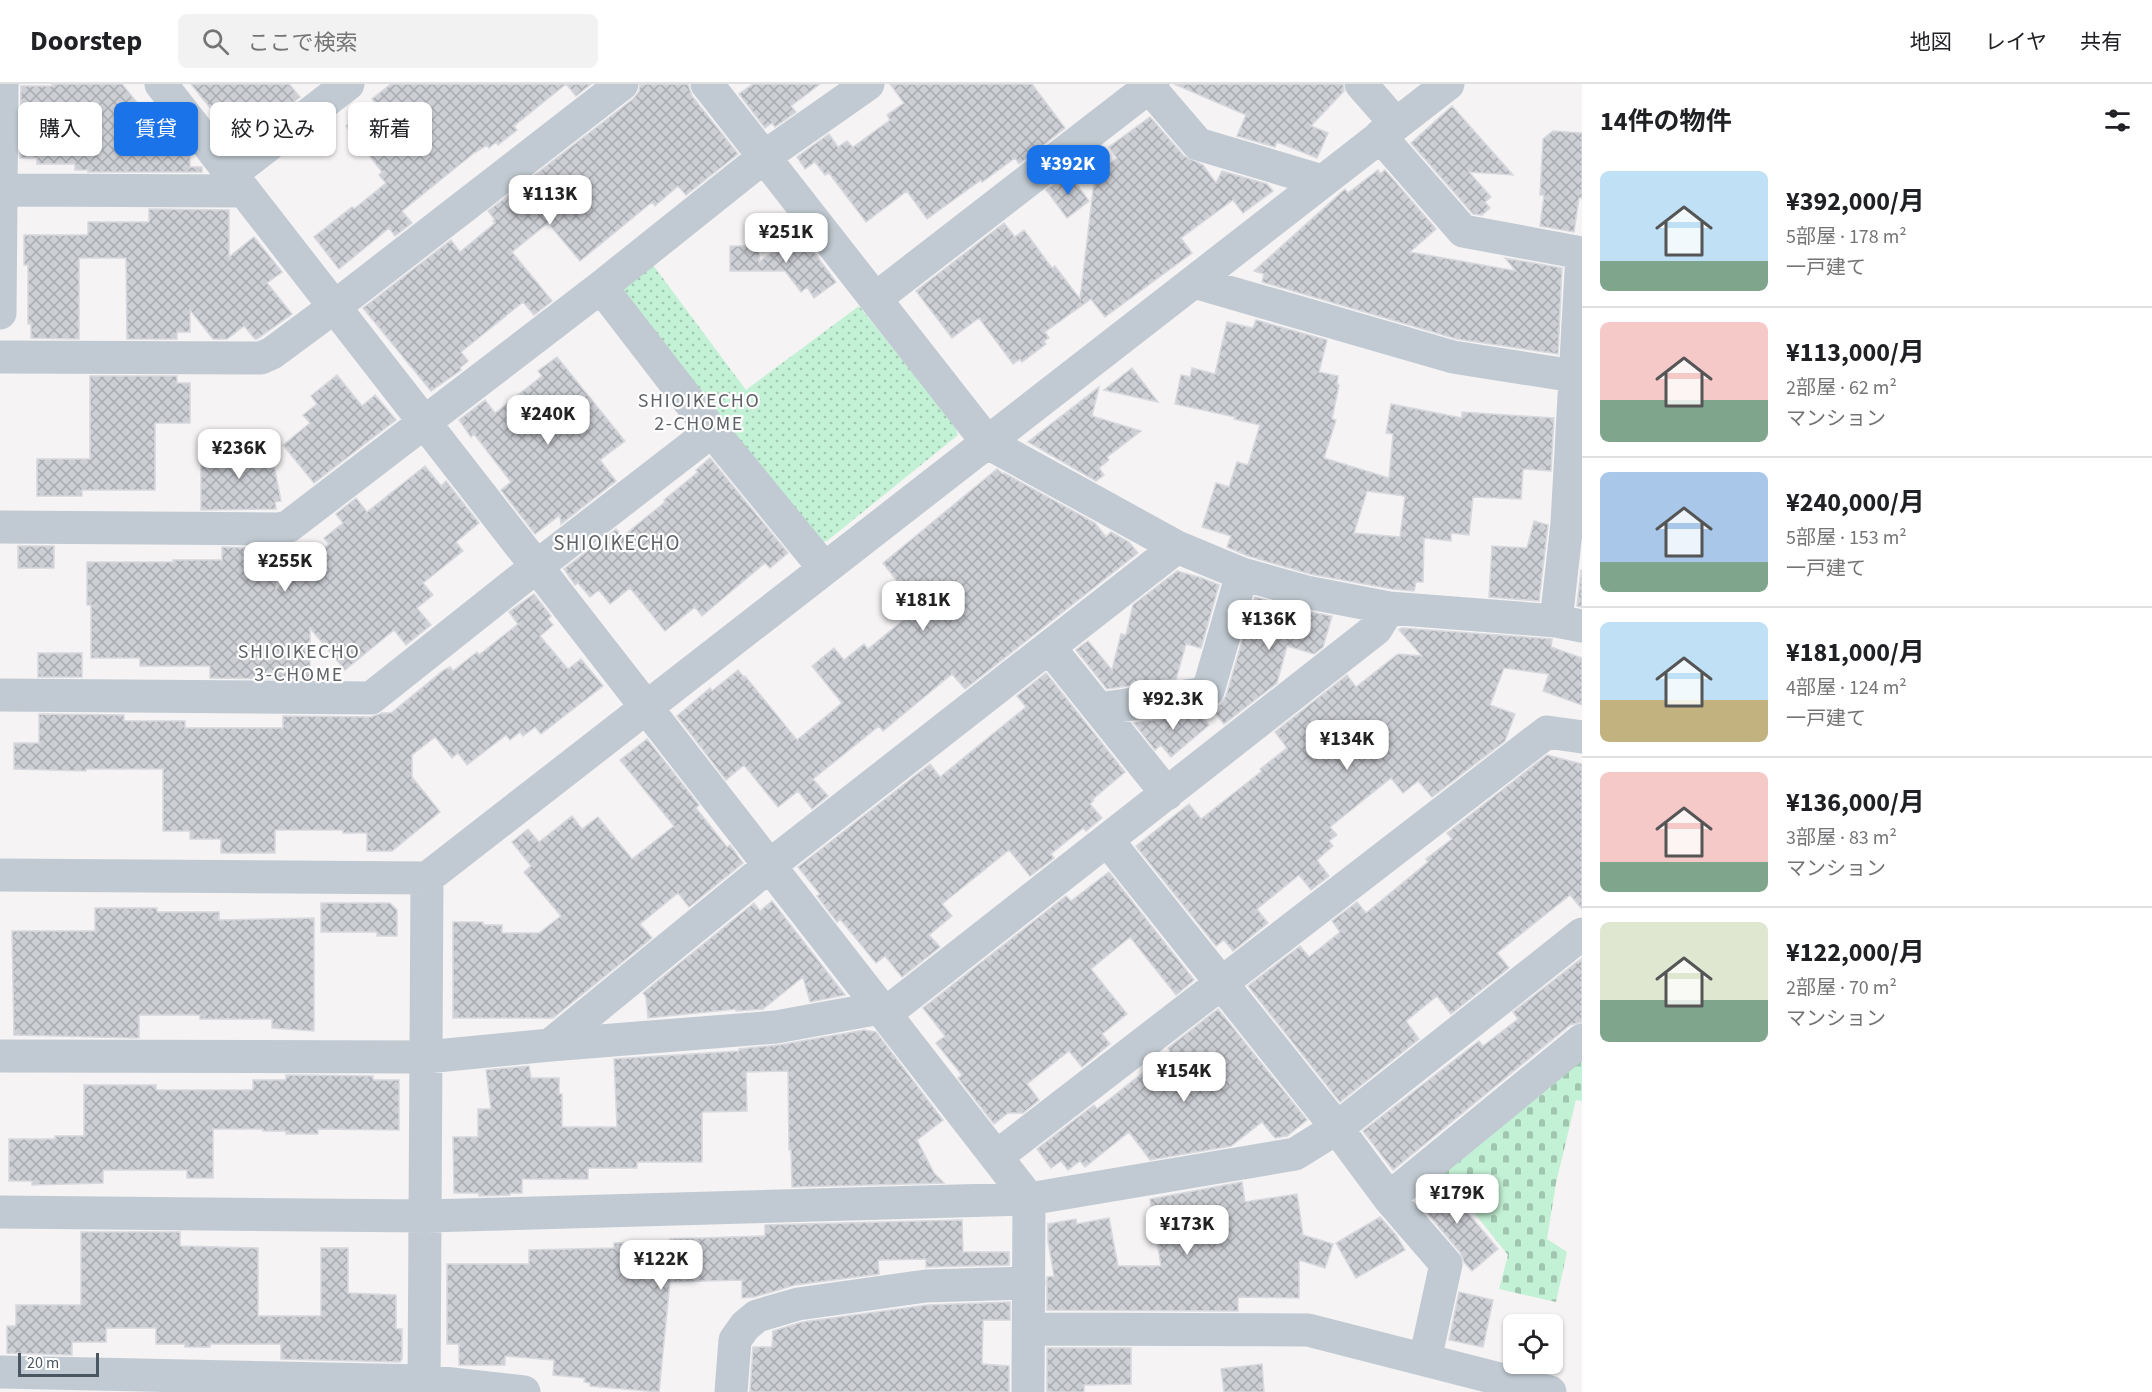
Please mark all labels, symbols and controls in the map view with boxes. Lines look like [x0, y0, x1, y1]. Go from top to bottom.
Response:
search box [178, 14, 598, 68]
text: Doorstep [30, 21, 142, 61]
icon: search [199, 25, 232, 58]
text: ここで検索 [247, 27, 357, 59]
text: 地図 [1910, 27, 1952, 57]
text: レイヤ [1985, 27, 2047, 57]
text: 共有 [2080, 27, 2122, 57]
chip: 購入 [18, 102, 102, 156]
chip: 賃貸 [114, 102, 198, 156]
chip: 絞り込み [210, 102, 336, 156]
chip: 新着 [348, 102, 432, 156]
text: 14件の物件 [1600, 103, 1731, 140]
icon: filters [2101, 104, 2134, 137]
pin: ¥392K [1026, 145, 1110, 196]
text: ¥392K [1041, 150, 1095, 178]
pin: ¥113K [508, 175, 592, 226]
text: ¥113K [523, 180, 577, 208]
text: ¥392,000/月 [1786, 183, 1925, 220]
icon: home [1648, 195, 1720, 267]
pin: ¥251K [744, 213, 828, 264]
text: ¥251K [759, 218, 813, 246]
text: 5部屋 · 178 m² [1786, 223, 1907, 251]
text: 一戸建て [1786, 254, 1866, 282]
text: ¥113,000/月 [1786, 334, 1925, 371]
icon: home [1648, 346, 1720, 418]
text: 2部屋 · 62 m² [1786, 374, 1897, 402]
district label: SHIOIKECHO 2-CHOME [638, 387, 760, 438]
pin: ¥240K [506, 395, 590, 446]
text: ¥240K [521, 400, 575, 428]
text: マンション [1786, 405, 1886, 433]
pin: ¥236K [197, 429, 281, 480]
text: ¥236K [212, 434, 266, 462]
text: ¥240,000/月 [1786, 484, 1925, 521]
icon: home [1648, 496, 1720, 568]
text: 5部屋 · 153 m² [1786, 524, 1907, 552]
district label: SHIOIKECHO [553, 528, 681, 558]
pin: ¥255K [243, 542, 327, 593]
text: ¥255K [258, 547, 312, 575]
text: 一戸建て [1786, 555, 1866, 583]
pin: ¥181K [881, 581, 965, 632]
text: ¥181K [896, 586, 950, 614]
pin: ¥136K [1227, 600, 1311, 651]
text: ¥136K [1242, 605, 1296, 633]
text: ¥181,000/月 [1786, 634, 1925, 671]
district label: SHIOIKECHO 3-CHOME [238, 638, 360, 689]
icon: home [1648, 646, 1720, 718]
text: 4部屋 · 124 m² [1786, 674, 1907, 702]
pin: ¥92.3K [1124, 680, 1222, 731]
text: ¥92.3K [1143, 685, 1203, 713]
text: 一戸建て [1786, 705, 1866, 733]
pin: ¥134K [1305, 720, 1389, 771]
text: ¥134K [1320, 725, 1374, 753]
text: ¥136,000/月 [1786, 784, 1925, 821]
icon: home [1648, 796, 1720, 868]
text: 3部屋 · 83 m² [1786, 824, 1897, 852]
text: マンション [1786, 855, 1886, 883]
text: ¥122,000/月 [1786, 934, 1925, 971]
icon: home [1648, 946, 1720, 1018]
text: 2部屋 · 70 m² [1786, 974, 1897, 1002]
text: マンション [1786, 1005, 1886, 1033]
pin: ¥154K [1142, 1052, 1226, 1103]
text: ¥154K [1157, 1057, 1211, 1085]
pin: ¥179K [1415, 1174, 1499, 1225]
text: ¥179K [1430, 1179, 1484, 1207]
pin: ¥173K [1145, 1205, 1229, 1256]
text: ¥173K [1160, 1210, 1214, 1238]
pin: ¥122K [619, 1240, 703, 1291]
text: ¥122K [634, 1245, 688, 1273]
map controls [1503, 1314, 1563, 1374]
button: locate [1503, 1314, 1563, 1374]
scale bar [18, 1350, 99, 1378]
text: 20 m [27, 1352, 59, 1374]

